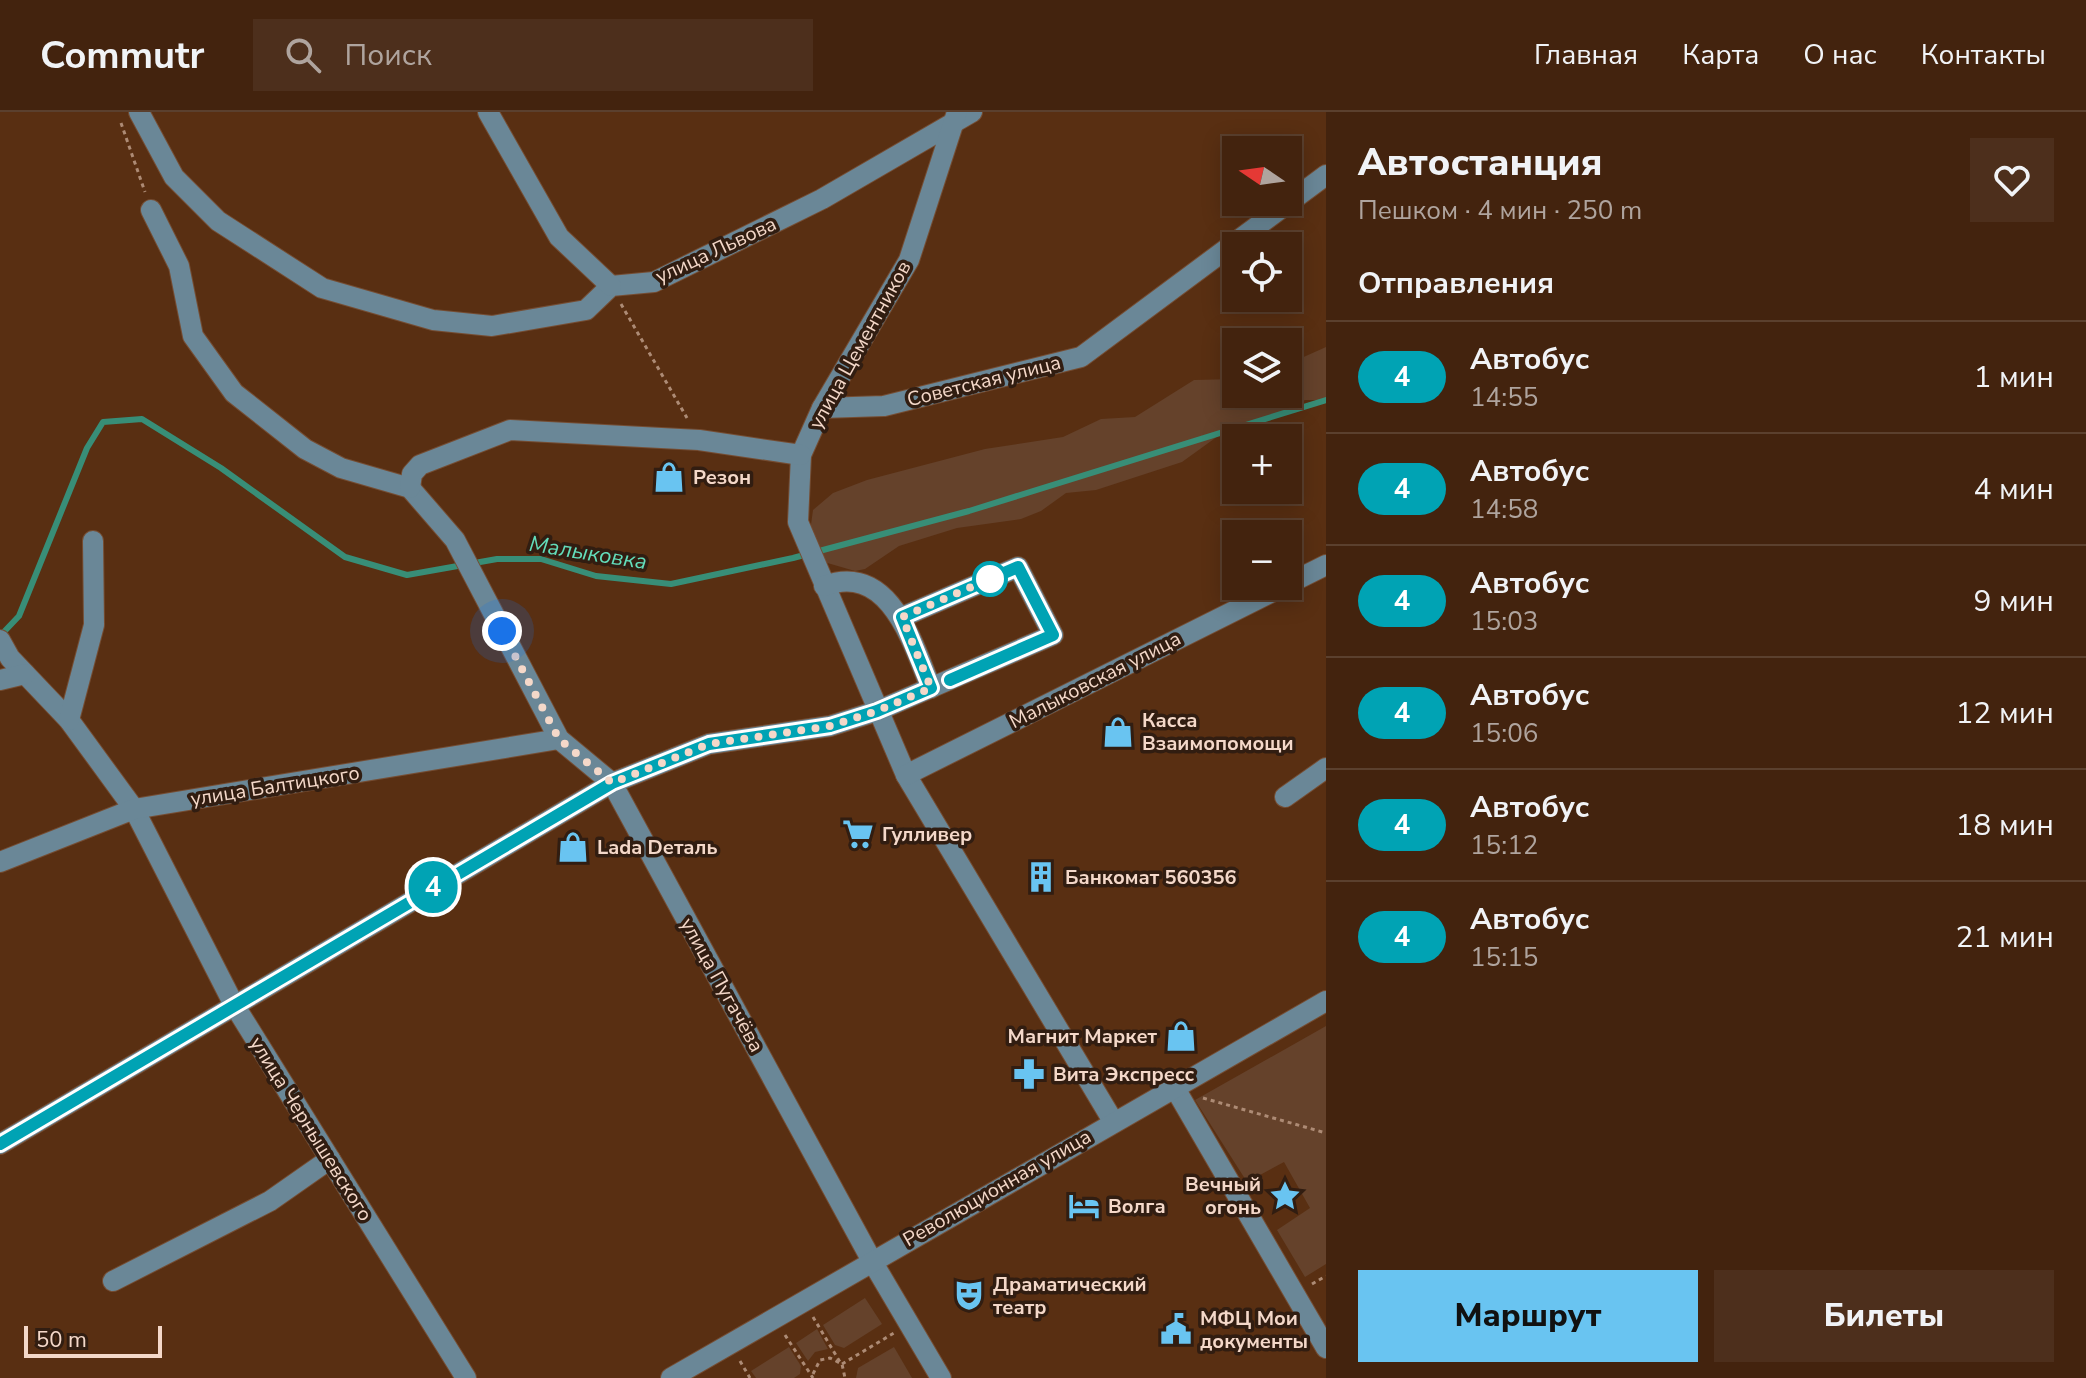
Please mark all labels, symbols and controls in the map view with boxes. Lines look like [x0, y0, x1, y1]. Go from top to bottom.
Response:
search box [253, 19, 813, 91]
text: Commutr [40, 30, 205, 81]
icon: search [281, 33, 325, 77]
text: Поиск [345, 35, 432, 76]
text: Главная [1534, 36, 1638, 74]
text: Карта [1682, 36, 1759, 74]
text: О нас [1803, 36, 1877, 74]
text: Контакты [1921, 36, 2046, 74]
north arrow [1222, 136, 1302, 216]
map controls [1222, 136, 1302, 600]
text: Автостанция [1358, 137, 1603, 188]
button: heart [1970, 138, 2054, 222]
text: Пешком · 4 мин · 250 m [1358, 193, 1642, 228]
street label: улица Львова [651, 210, 781, 290]
button: locate [1222, 232, 1302, 312]
street label: улица Цементников [803, 256, 918, 434]
text: Отправления [1358, 263, 1554, 304]
button: layers [1222, 328, 1302, 408]
text: Автобус [1470, 339, 1589, 380]
street label: Советская улица [904, 349, 1064, 413]
text: 1 мин [1973, 357, 2054, 398]
text: 4 [1394, 358, 1410, 396]
text: 14:55 [1470, 380, 1538, 415]
button: + [1222, 424, 1302, 504]
text: Автобус [1470, 451, 1589, 492]
shop icon: Резон [652, 460, 686, 494]
place label: Резон [693, 464, 751, 491]
text: 4 мин [1973, 469, 2054, 510]
text: 4 [1394, 470, 1410, 508]
text: 14:58 [1470, 492, 1538, 527]
button: − [1222, 520, 1302, 600]
water label: Малыковка [527, 529, 649, 577]
unlabelled marker [973, 562, 1007, 596]
text: Автобус [1470, 563, 1589, 604]
text: 9 мин [1973, 581, 2054, 622]
text: 4 [1394, 582, 1410, 620]
text: 15:03 [1470, 604, 1538, 639]
your location [482, 611, 522, 651]
street label: Малыковская улица [1005, 625, 1185, 735]
text: Автобус [1470, 675, 1589, 716]
text: 12 мин [1955, 693, 2054, 734]
text: 4 [1394, 694, 1410, 732]
place label: Касса Взаимопомощи [1142, 707, 1294, 757]
shop icon: Касса Взаимопомощи [1101, 715, 1135, 749]
text: 15:06 [1470, 716, 1538, 751]
street label: улица Балтицкого [189, 759, 361, 813]
text: Автобус [1470, 787, 1589, 828]
text: 18 мин [1955, 805, 2054, 846]
text: 4 [1394, 806, 1410, 844]
supermarket icon: Гулливер [841, 817, 875, 851]
place label: Гулливер [882, 821, 972, 848]
text: 15:12 [1470, 828, 1538, 863]
shop icon: Lada Dеталь [556, 830, 590, 864]
place label: Lada Dеталь [597, 834, 718, 861]
building icon: Банкомат 560356 [1024, 860, 1058, 894]
line badge: 4 [407, 861, 459, 913]
place label: Банкомат 560356 [1065, 864, 1237, 891]
text: 4 [425, 868, 441, 906]
text: Автобус [1470, 899, 1589, 940]
street label: улица Пугачёва [674, 913, 770, 1057]
text: 21 мин [1955, 917, 2054, 958]
text: 4 [1394, 918, 1410, 956]
text: 15:15 [1470, 940, 1538, 975]
shop icon: Магнит Маркет [1164, 1019, 1198, 1053]
place label: Магнит Маркет [1008, 1023, 1158, 1050]
street label: улица Чернышевского [243, 1032, 379, 1226]
pharmacy icon: Вита Экспресс [1012, 1057, 1046, 1091]
place label: Вита Экспресс [1053, 1061, 1195, 1088]
street label: Революционная улица [898, 1123, 1096, 1253]
place label: Вечный огонь [1185, 1171, 1261, 1221]
place icon: Вечный огонь [1268, 1179, 1302, 1213]
hotel icon: Волга [1067, 1189, 1101, 1223]
place label: Волга [1108, 1193, 1166, 1220]
button: Маршрут [1358, 1270, 1698, 1362]
button: Билеты [1714, 1270, 2054, 1362]
place label: Драматический театр [993, 1271, 1147, 1321]
theatre icon: Драматический театр [952, 1278, 986, 1312]
place label: МФЦ Мои документы [1200, 1305, 1308, 1355]
public building icon: МФЦ Мои документы [1159, 1312, 1193, 1346]
scale bar [24, 1322, 162, 1358]
text: 50 m [36, 1325, 87, 1355]

